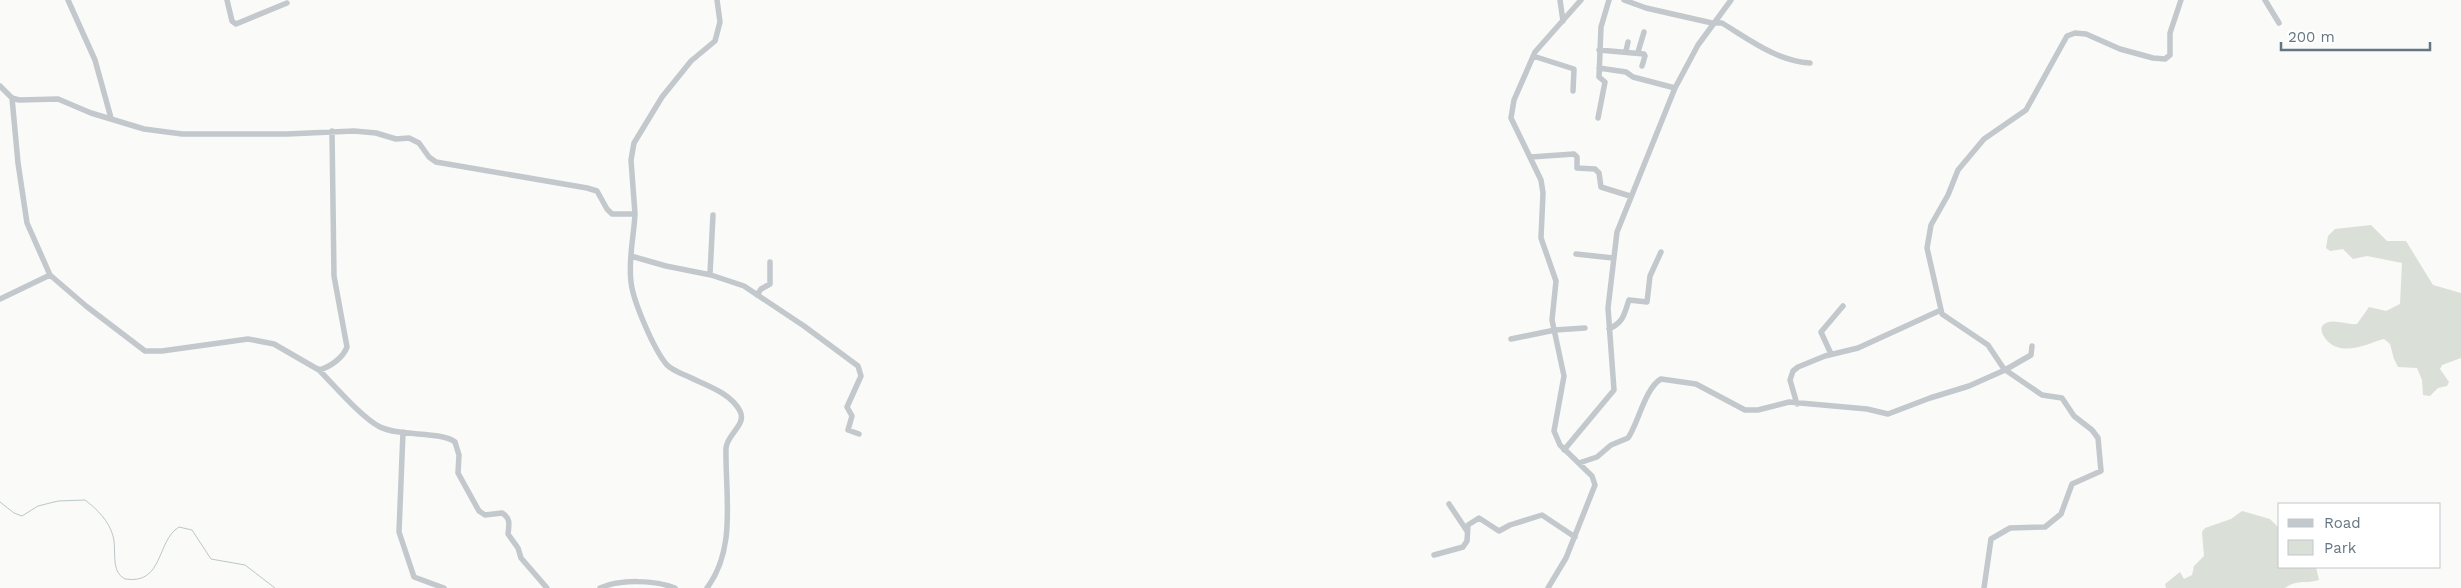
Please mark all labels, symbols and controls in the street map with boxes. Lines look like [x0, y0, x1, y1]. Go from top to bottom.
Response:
scale bar [2281, 20, 2430, 52]
text: 200 m [2288, 28, 2335, 46]
legend [2278, 503, 2441, 568]
text: Road [2324, 514, 2361, 532]
text: Park [2324, 539, 2357, 557]

